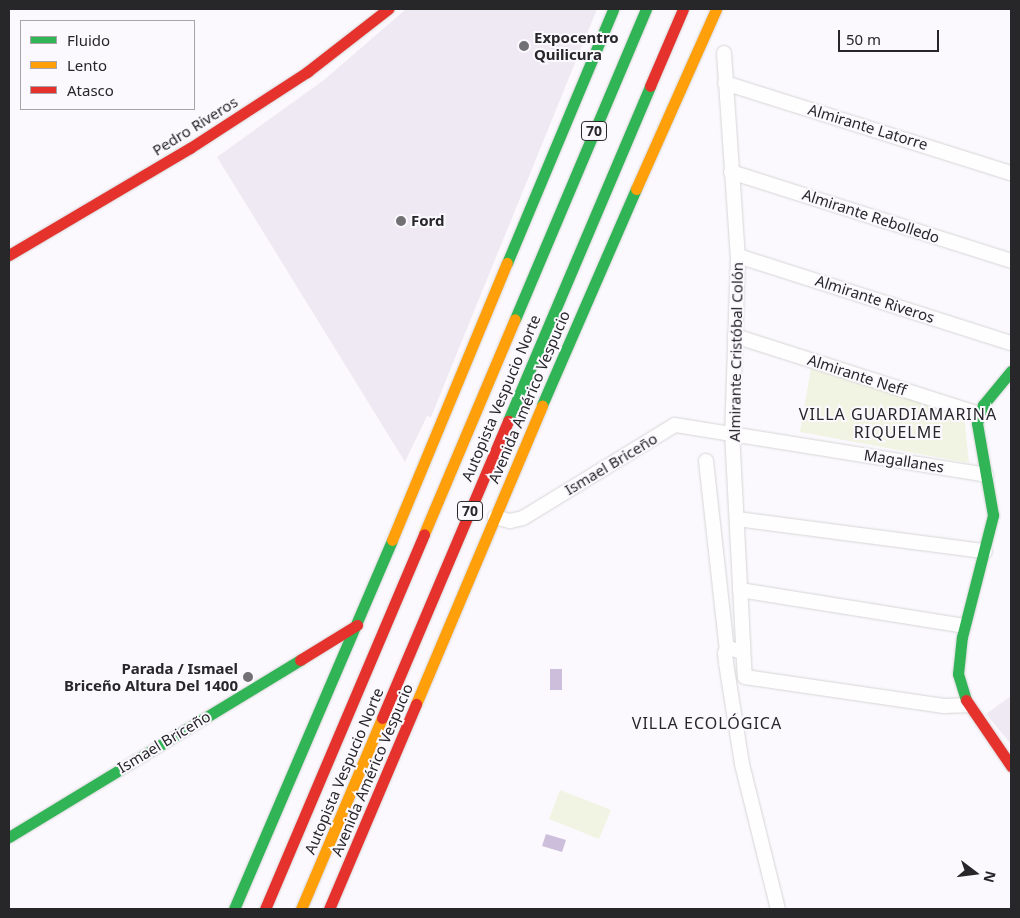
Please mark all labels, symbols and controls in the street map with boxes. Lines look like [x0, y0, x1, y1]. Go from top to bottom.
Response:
legend [20, 20, 195, 110]
scale bar [840, 20, 941, 52]
place label: Expocentro Quilicura [534, 28, 619, 63]
text: 50 m [846, 29, 881, 49]
text: Fluido [67, 30, 110, 50]
marker: Expocentro Quilicura [518, 40, 530, 52]
text: Lento [67, 55, 107, 75]
text: Atasco [67, 80, 114, 100]
street label: Pedro Riveros [149, 93, 241, 159]
street label: Almirante Latorre [806, 100, 930, 154]
road number: 70 [580, 120, 608, 142]
street label: Almirante Rebolledo [800, 185, 942, 247]
place label: Ford [411, 212, 444, 230]
marker: Ford [395, 215, 407, 227]
street label: Almirante Cristóbal Colón [725, 262, 747, 442]
street label: Almirante Riveros [813, 271, 937, 327]
street label: Avenida Américo Vespucio [484, 308, 574, 486]
street label: Autopista Vespucio Norte [458, 312, 544, 484]
street label: Almirante Neff [805, 351, 909, 399]
district label: VILLA GUARDIAMARINA RIQUELME [796, 404, 1000, 442]
street label: Ismael Briceño [561, 429, 661, 499]
street label: Magallanes [863, 446, 945, 476]
road number: 70 [456, 500, 484, 522]
place label: Parada / Ismael Briceño Altura Del 1400 [64, 659, 238, 694]
marker: Parada / Ismael Briceño Altura Del 1400 [242, 671, 254, 683]
street label: Avenida Américo Vespucio [327, 681, 417, 859]
street label: Autopista Vespucio Norte [301, 685, 387, 857]
street label: Ismael Briceño [114, 707, 214, 777]
district label: VILLA ECOLÓGICA [630, 713, 784, 733]
north arrow [950, 848, 1000, 898]
text: N [979, 869, 1001, 885]

